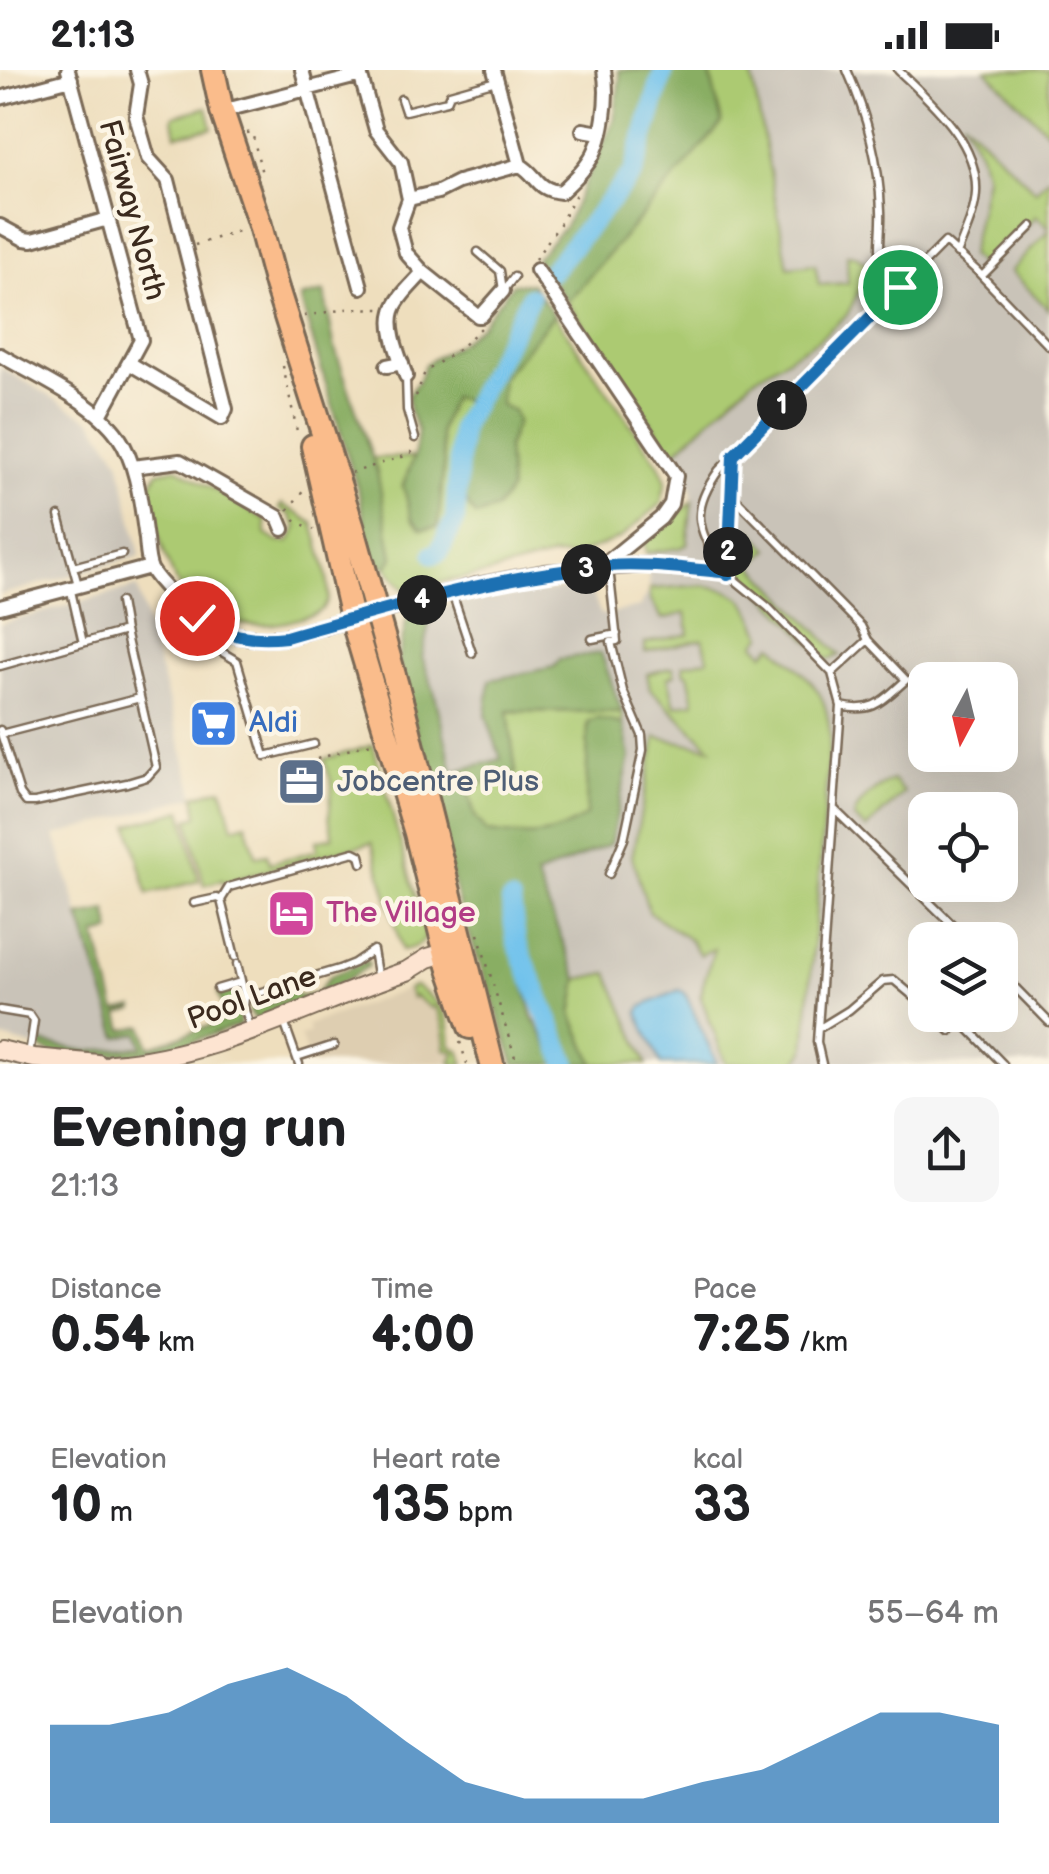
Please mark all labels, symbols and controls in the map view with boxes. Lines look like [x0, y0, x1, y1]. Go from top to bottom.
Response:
text: 21:13 [50, 13, 135, 58]
street label: Fairway North [91, 116, 173, 304]
pin [858, 245, 943, 330]
icon: arrive [873, 260, 928, 315]
pin: 1 [757, 380, 807, 430]
text: 1 [776, 388, 788, 421]
pin: 2 [703, 527, 753, 577]
text: 2 [720, 535, 736, 568]
pin: 3 [561, 544, 611, 594]
text: 3 [578, 552, 594, 585]
pin: 4 [397, 575, 447, 625]
pin [155, 576, 240, 661]
text: 4 [414, 583, 430, 616]
icon: check [170, 591, 225, 646]
north arrow [908, 662, 1018, 772]
map controls [908, 662, 1018, 1032]
supermarket icon: Aldi [188, 697, 240, 749]
place label: Aldi [249, 705, 298, 741]
office icon: Jobcentre Plus [276, 756, 328, 808]
place label: Jobcentre Plus [337, 764, 539, 800]
button: locate [908, 792, 1018, 902]
hotel icon: The Village [265, 887, 317, 939]
place label: The Village [326, 895, 476, 931]
button: layers [908, 922, 1018, 1032]
street label: Pool Lane [183, 958, 321, 1038]
text: Evening run [50, 1096, 347, 1163]
button: share [894, 1097, 999, 1202]
text: 21:13 [50, 1167, 119, 1206]
text: Distance [50, 1273, 162, 1306]
text: Time [371, 1273, 433, 1306]
text: Pace [693, 1273, 757, 1306]
text: 0.54 [50, 1306, 150, 1366]
text: 4:00 [371, 1306, 475, 1366]
text: 7:25 [693, 1306, 791, 1366]
text: km [150, 1326, 195, 1359]
text: /km [791, 1326, 848, 1359]
text: Elevation [50, 1443, 167, 1476]
text: Heart rate [371, 1443, 501, 1476]
text: kcal [693, 1443, 743, 1476]
text: 10 [50, 1476, 102, 1536]
text: 135 [371, 1476, 450, 1536]
text: 33 [693, 1476, 751, 1536]
text: m [102, 1496, 133, 1529]
text: bpm [450, 1496, 513, 1529]
text: Elevation [50, 1594, 183, 1633]
text: 55–64 m [867, 1594, 999, 1633]

